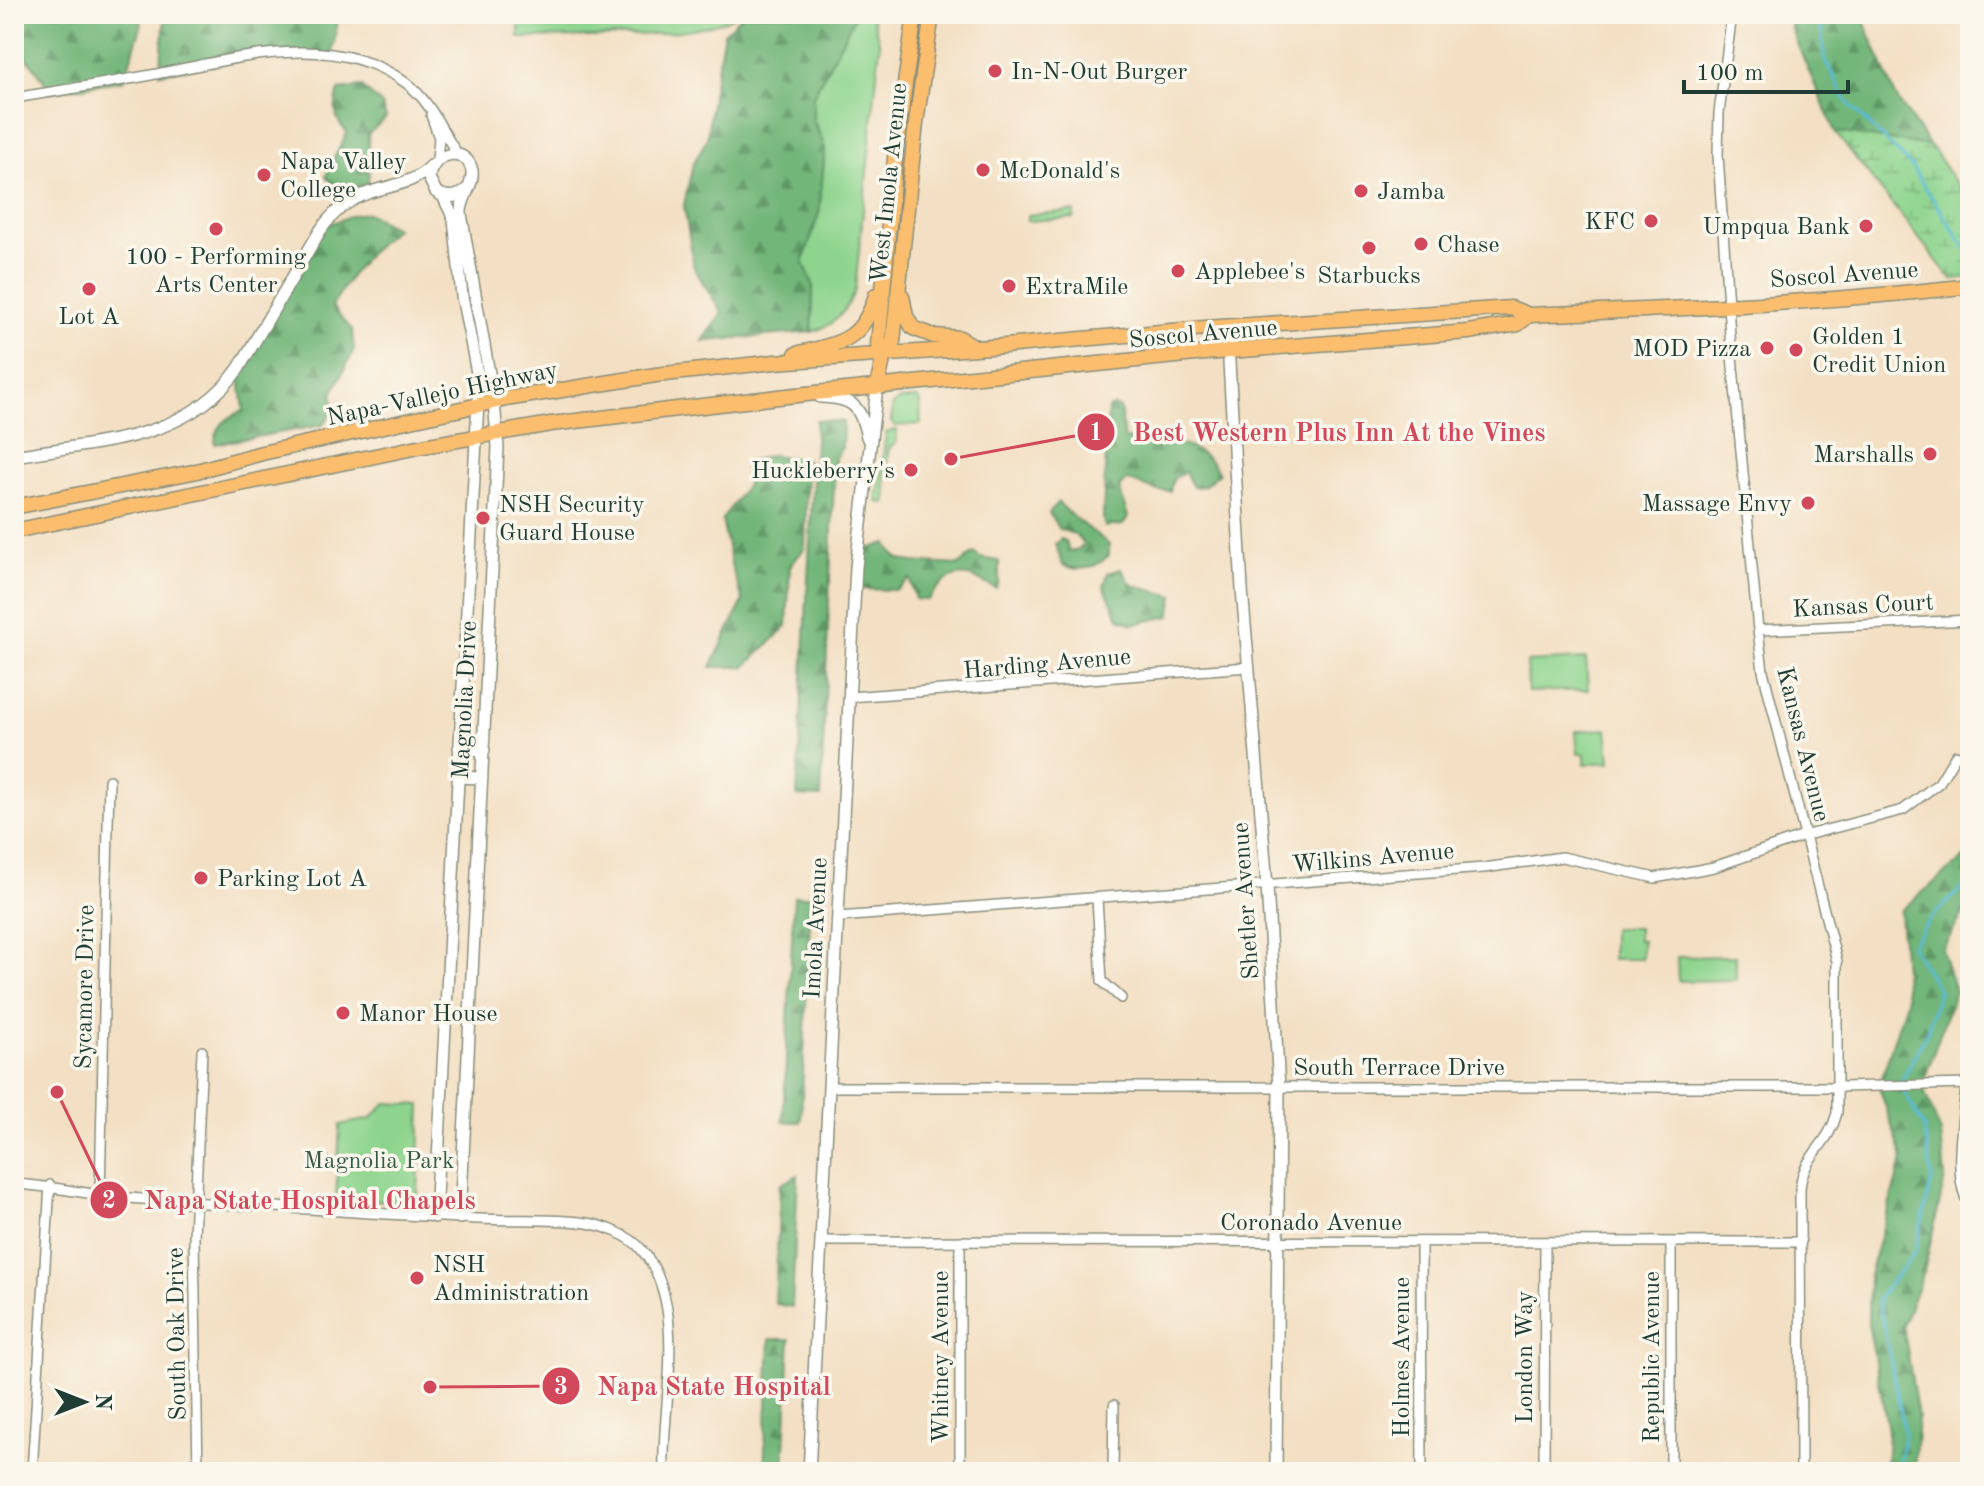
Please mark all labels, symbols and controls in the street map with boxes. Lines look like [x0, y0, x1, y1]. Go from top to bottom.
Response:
scale bar [1684, 44, 1848, 94]
place label: In-N-Out Burger [1011, 61, 1188, 85]
marker: In-N-Out Burger [986, 62, 1004, 80]
text: 100 m [1696, 62, 1764, 86]
street label: West Imola Avenue [868, 82, 912, 285]
place label: Napa Valley College [280, 151, 407, 203]
place label: McDonald's [999, 160, 1120, 184]
marker: McDonald's [974, 161, 992, 179]
marker: Napa Valley College [255, 166, 273, 184]
place label: Jamba [1377, 181, 1445, 205]
marker: Jamba [1352, 182, 1370, 200]
place label: KFC [1585, 211, 1635, 235]
marker: KFC [1642, 212, 1660, 230]
place label: Umpqua Bank [1702, 216, 1850, 240]
marker: Umpqua Bank [1857, 217, 1875, 235]
marker: 100 - Performing Arts Center [207, 220, 225, 238]
place label: Chase [1437, 234, 1499, 258]
marker: Chase [1412, 235, 1430, 253]
marker: Starbucks [1360, 239, 1378, 257]
place label: 100 - Performing Arts Center [125, 246, 307, 298]
street label: Soscol Avenue [1769, 259, 1919, 293]
place label: Applebee's [1194, 261, 1305, 285]
marker: Applebee's [1169, 262, 1187, 280]
place label: Starbucks [1317, 265, 1421, 289]
place label: ExtraMile [1025, 276, 1128, 300]
marker: ExtraMile [1000, 277, 1018, 295]
marker: Lot A [80, 280, 98, 298]
place label: Lot A [58, 306, 120, 330]
street label: Soscol Avenue [1128, 317, 1278, 353]
place label: Golden 1 Credit Union [1812, 326, 1946, 378]
place label: MOD Pizza [1633, 338, 1751, 362]
marker: MOD Pizza [1758, 339, 1776, 357]
marker: Golden 1 Credit Union [1787, 341, 1805, 359]
street label: Napa-Vallejo Highway [325, 359, 560, 431]
callout: Best Western Plus Inn At the Vines [1076, 407, 1561, 457]
text: Best Western Plus Inn At the Vines [1133, 421, 1545, 447]
text: 1 [1089, 422, 1103, 446]
place label: Marshalls [1813, 444, 1914, 468]
marker: Marshalls [1921, 445, 1939, 463]
place label: Huckleberry's [751, 460, 895, 484]
marker: Huckleberry's [902, 461, 920, 479]
place label: Massage Envy [1642, 493, 1792, 517]
place label: NSH Security Guard House [499, 494, 645, 546]
marker: Massage Envy [1799, 494, 1817, 512]
marker: NSH Security Guard House [474, 509, 492, 527]
street label: Kansas Court [1792, 591, 1934, 623]
street label: Magnolia Drive [450, 620, 482, 780]
street label: Harding Avenue [962, 646, 1132, 684]
street label: Kansas Avenue [1771, 665, 1833, 824]
street label: Shetler Avenue [1230, 821, 1264, 980]
street label: Wilkins Avenue [1291, 840, 1455, 878]
street label: Imola Avenue [801, 857, 833, 999]
place label: Parking Lot A [217, 868, 367, 892]
marker: Parking Lot A [192, 869, 210, 887]
street label: Sycamore Drive [73, 904, 99, 1070]
place label: Manor House [359, 1003, 497, 1027]
marker: Manor House [334, 1004, 352, 1022]
street label: South Terrace Drive [1293, 1057, 1505, 1081]
park label: Magnolia Park [304, 1150, 454, 1174]
callout: Napa State Hospital Chapels [89, 1175, 492, 1225]
text: Napa State Hospital Chapels [144, 1189, 476, 1215]
text: 2 [102, 1190, 116, 1214]
street label: Coronado Avenue [1220, 1212, 1402, 1236]
street label: South Oak Drive [164, 1247, 192, 1421]
place label: NSH Administration [433, 1254, 589, 1306]
marker: NSH Administration [408, 1269, 426, 1287]
street label: Whitney Avenue [930, 1270, 954, 1444]
street label: Republic Avenue [1641, 1271, 1665, 1443]
street label: Holmes Avenue [1391, 1277, 1415, 1437]
street label: London Way [1514, 1290, 1538, 1423]
callout: Napa State Hospital [541, 1361, 847, 1411]
north arrow [44, 1362, 124, 1442]
text: Napa State Hospital [597, 1375, 831, 1401]
text: 3 [554, 1376, 568, 1400]
text: N [91, 1394, 113, 1411]

